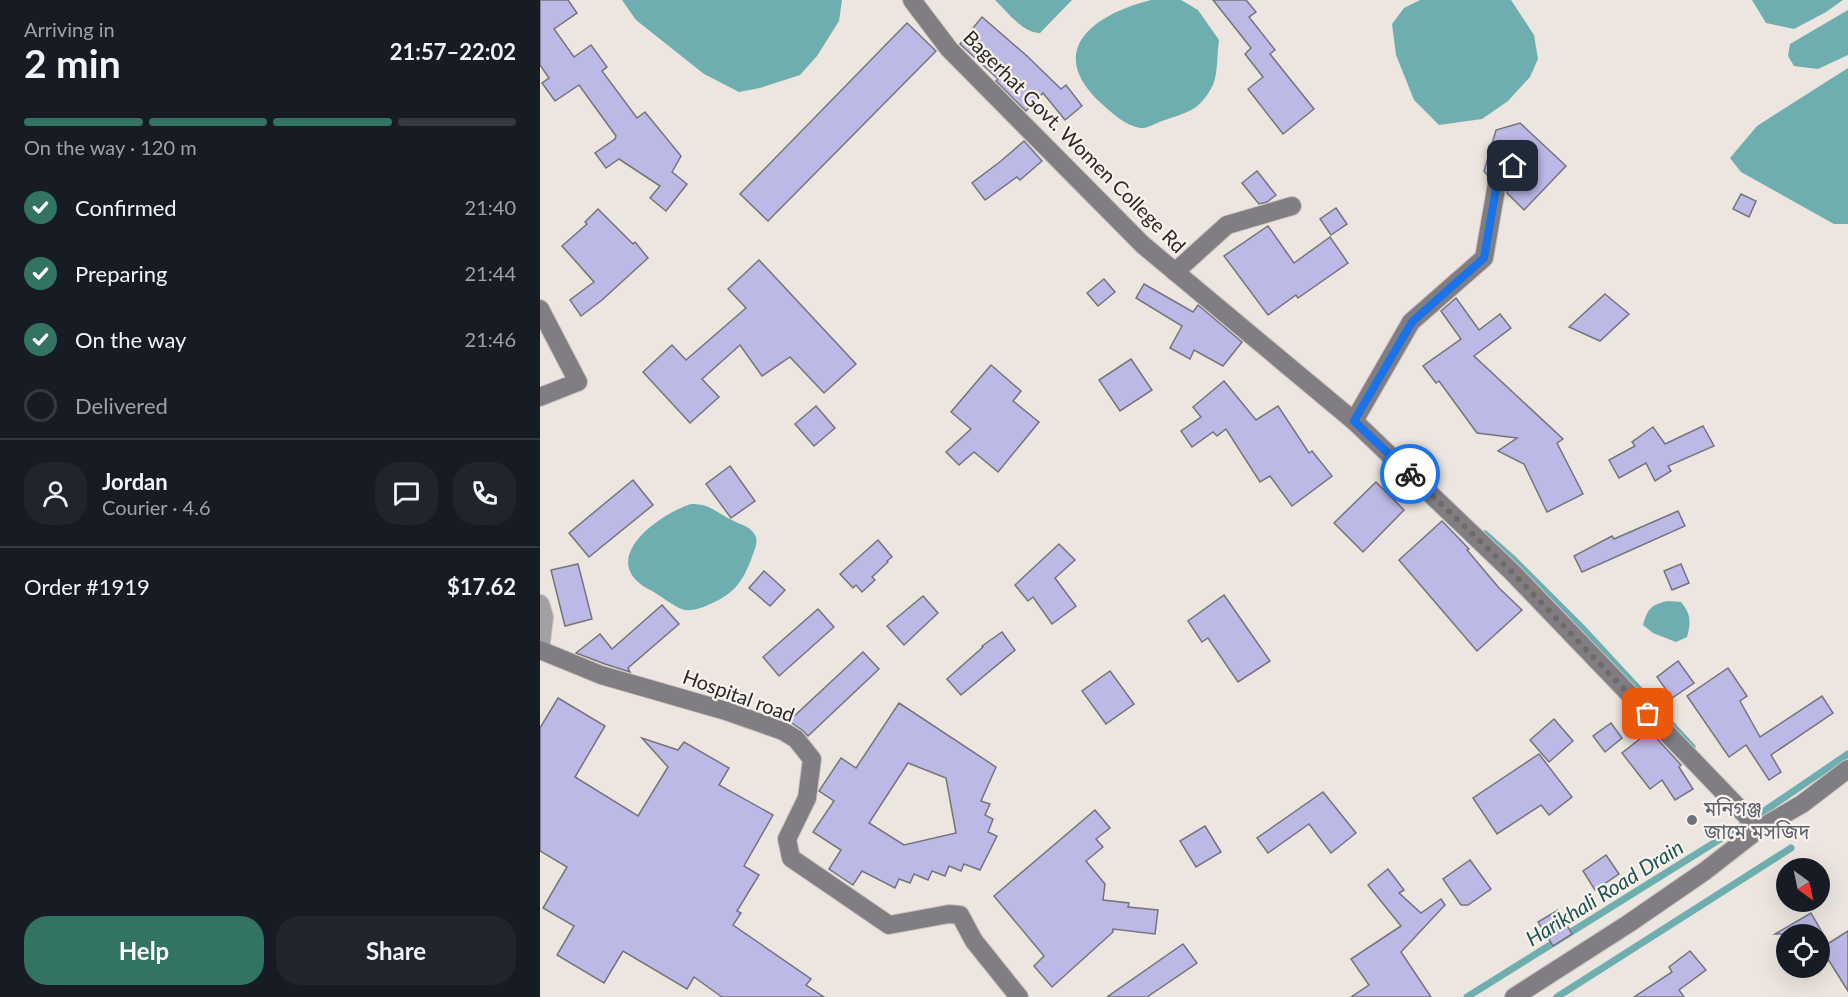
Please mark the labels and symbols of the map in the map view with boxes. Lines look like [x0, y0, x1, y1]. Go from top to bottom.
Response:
street label: Bagerhat Govt. Women College Rd [959, 25, 1191, 257]
pin [1487, 140, 1538, 191]
courier [1380, 444, 1440, 504]
street label: Hospital road [680, 664, 798, 726]
pin [1622, 688, 1673, 739]
place label: মনিগঞ্জ জামে মসজিদ [1703, 796, 1810, 843]
marker: মনিগঞ্জ জামে মসজিদ [1685, 813, 1699, 827]
water label: Harikhali Road Drain [1521, 833, 1687, 951]
north arrow [1776, 858, 1830, 912]

